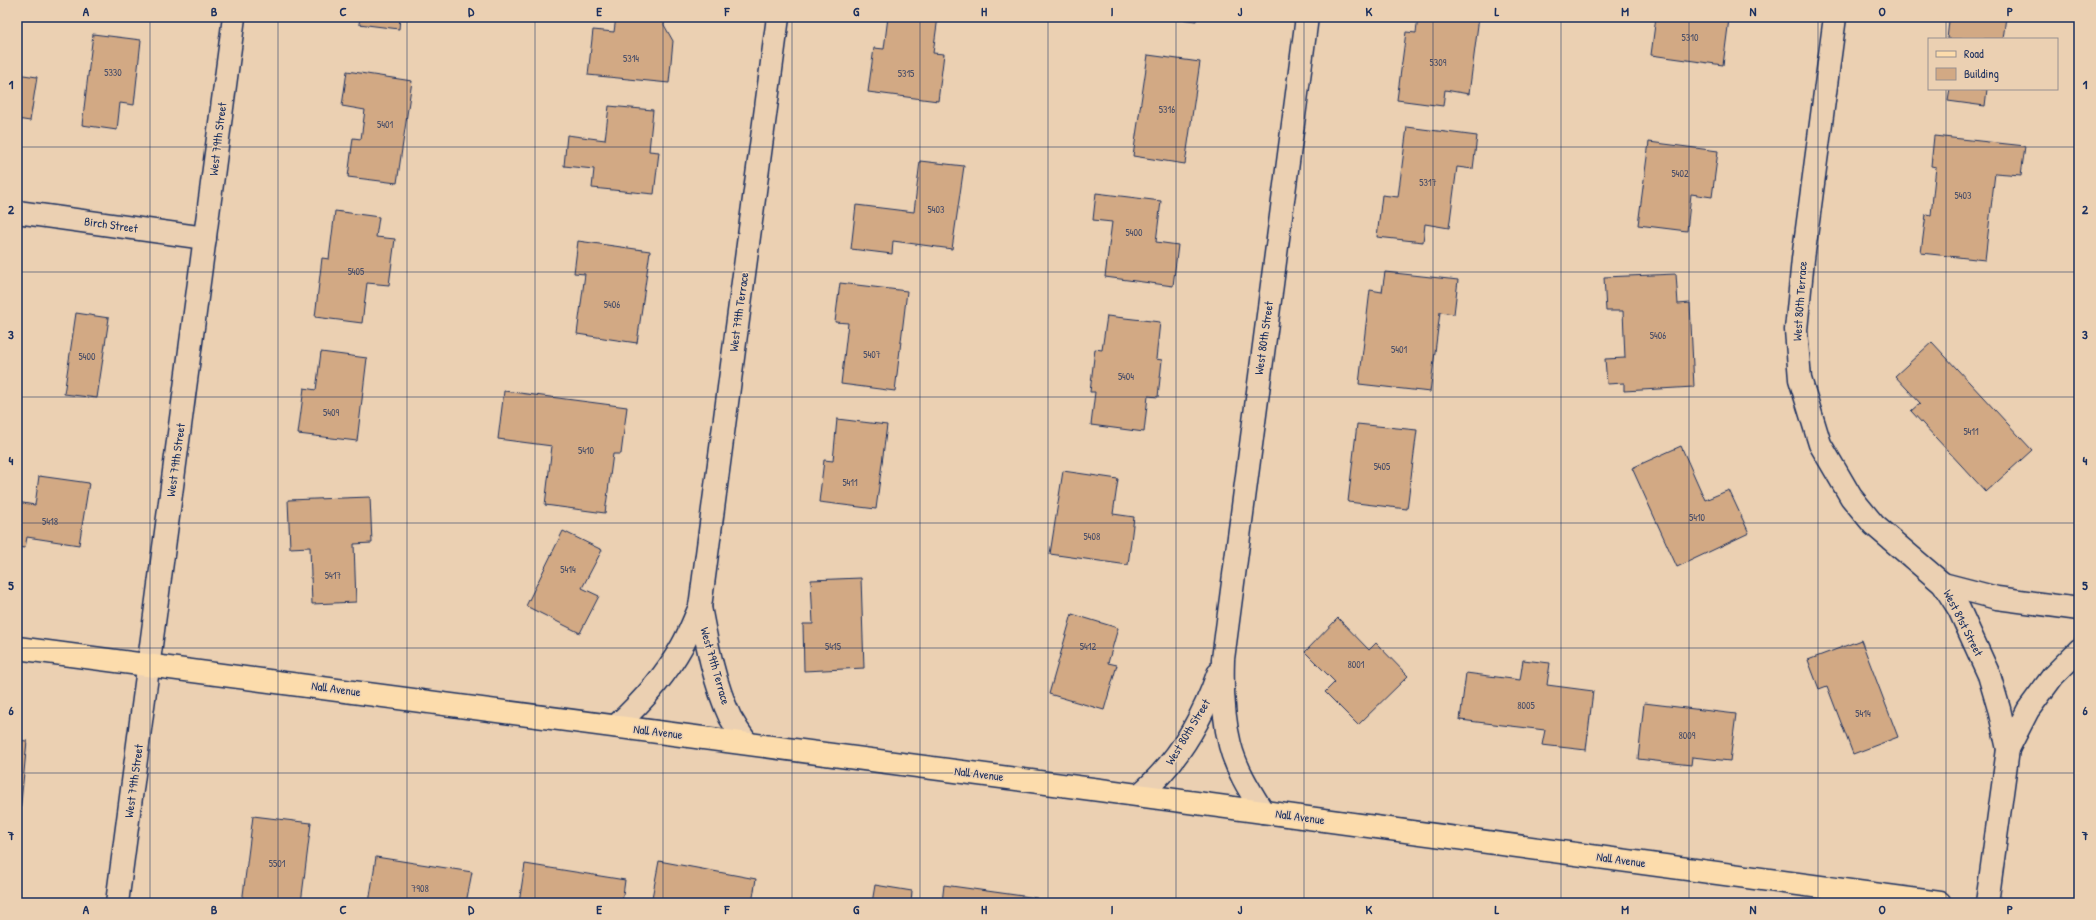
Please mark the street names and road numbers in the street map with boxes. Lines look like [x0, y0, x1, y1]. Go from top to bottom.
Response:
street label: West 79th Street [205, 100, 231, 177]
street label: Birch Street [83, 212, 140, 237]
street label: West 80th Terrace [1788, 260, 1811, 341]
street label: West 79th Terrace [725, 271, 753, 353]
street label: West 80th Street [1250, 299, 1277, 376]
street label: West 79th Street [162, 421, 189, 498]
street label: West 81st Street [1939, 587, 1988, 660]
street label: West 79th Terrace [696, 625, 735, 707]
street label: Nall Avenue [310, 677, 362, 700]
street label: West 80th Street [1161, 695, 1214, 768]
street label: Nall Avenue [632, 720, 684, 743]
street label: West 79th Street [120, 742, 147, 819]
street label: Nall Avenue [953, 762, 1005, 785]
street label: Nall Avenue [1274, 805, 1326, 828]
street label: Nall Avenue [1595, 848, 1647, 871]

